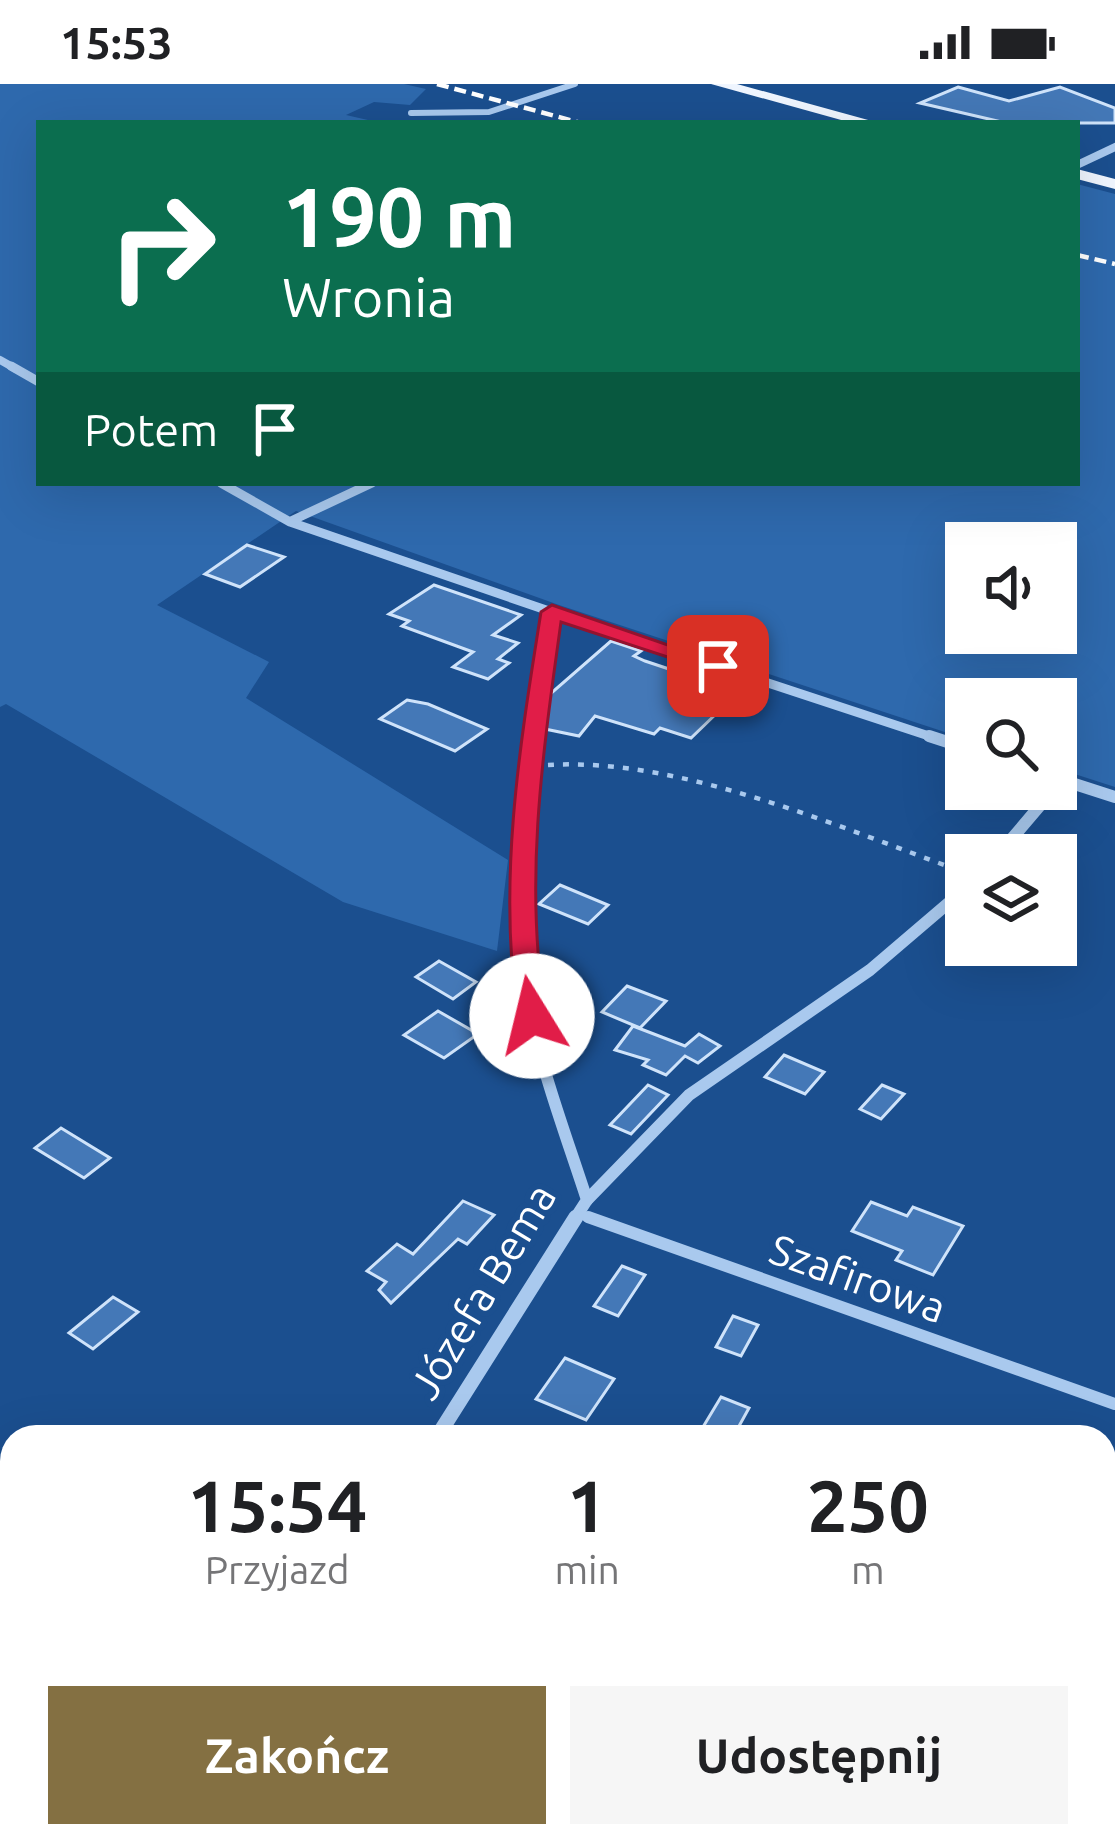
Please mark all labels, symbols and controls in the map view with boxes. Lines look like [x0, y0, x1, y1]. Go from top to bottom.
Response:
text: 15:53 [60, 17, 173, 68]
icon: right [84, 168, 240, 324]
text: 190 m [282, 169, 516, 263]
text: Wronia [282, 267, 455, 327]
icon: arrive [242, 396, 308, 462]
text: Potem [84, 404, 218, 455]
map controls [945, 522, 1077, 966]
button: sound [945, 522, 1077, 654]
pin [667, 615, 769, 717]
icon: arrive [685, 633, 751, 699]
button: search [945, 678, 1077, 810]
button: layers [945, 834, 1077, 966]
position arrow [469, 953, 595, 1079]
street label: Józefa Bema [400, 1175, 564, 1407]
street label: Szafirowa [764, 1225, 952, 1331]
text: 15:54 [187, 1465, 367, 1546]
text: 1 [567, 1465, 607, 1546]
text: 250 [807, 1465, 929, 1546]
text: Przyjazd [205, 1548, 350, 1591]
text: min [554, 1548, 620, 1591]
text: m [851, 1548, 885, 1591]
button: Zakończ [48, 1686, 546, 1824]
button: Udostępnij [570, 1686, 1068, 1824]

